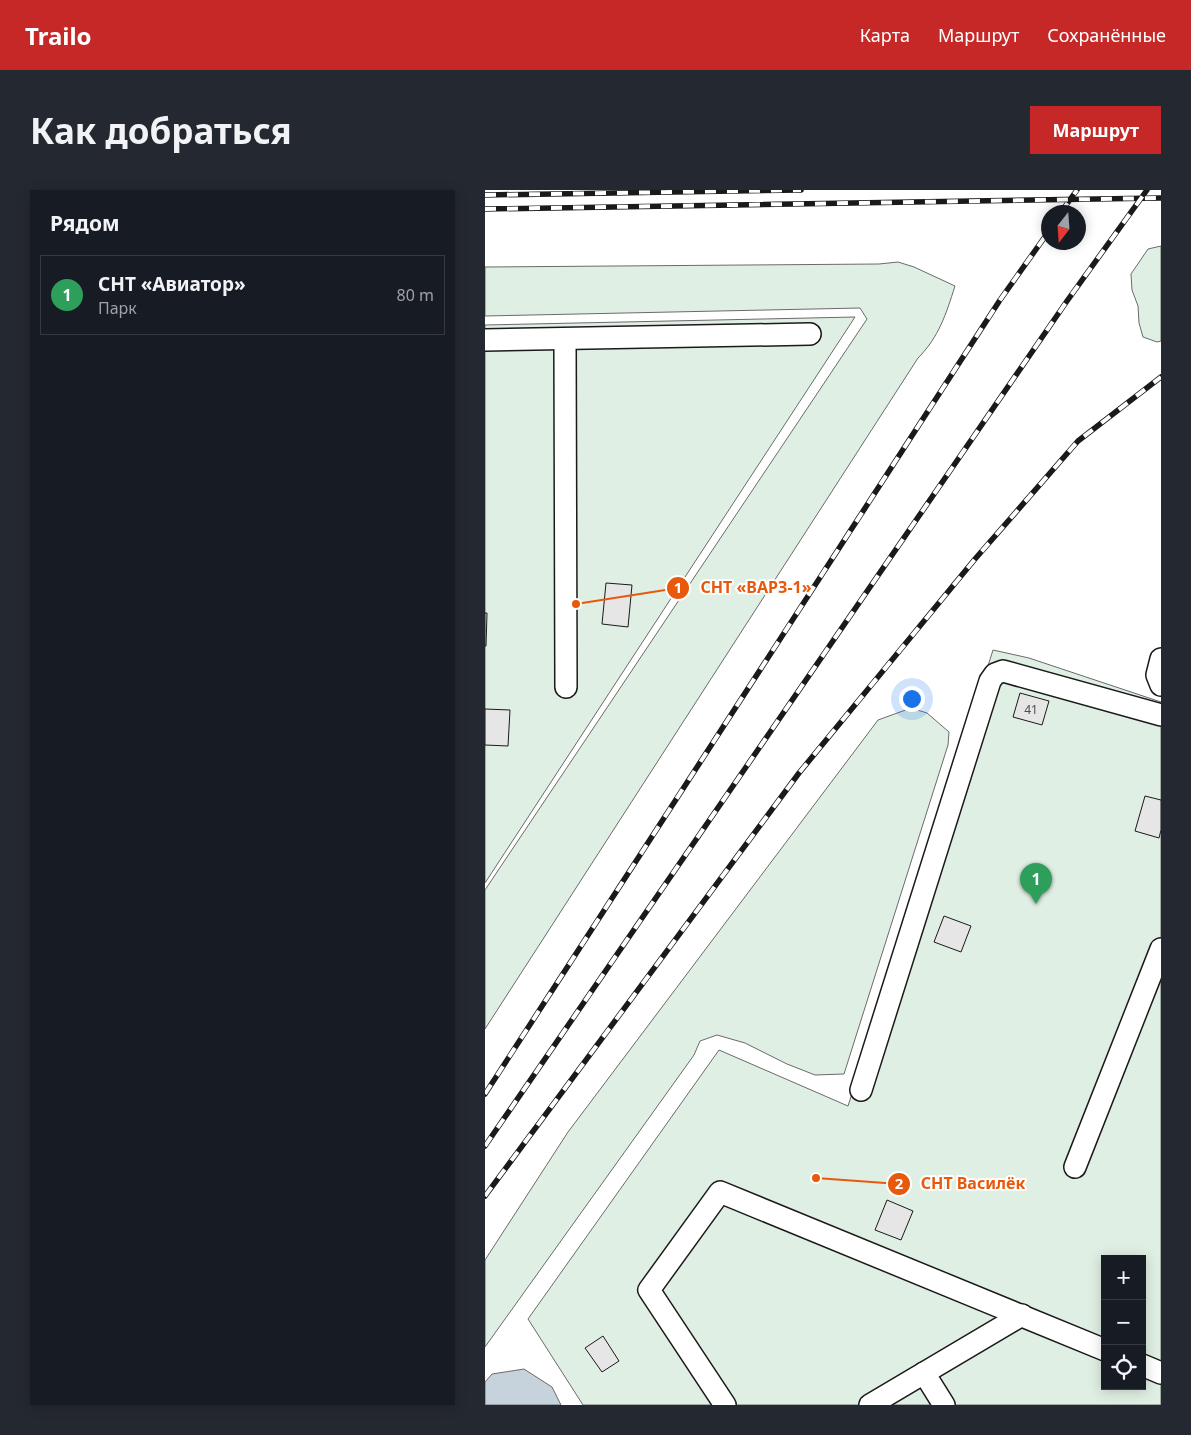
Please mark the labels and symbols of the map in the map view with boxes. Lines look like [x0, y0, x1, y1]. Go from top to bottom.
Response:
north arrow [1041, 205, 1086, 250]
callout: СНТ «ВАРЗ-1» [666, 572, 822, 603]
text: СНТ «ВАРЗ-1» [700, 576, 812, 598]
text: 1 [674, 577, 682, 597]
your location [899, 686, 925, 712]
house number: 41 [1024, 701, 1038, 718]
pin: 1 [1020, 863, 1052, 904]
callout: СНТ Василёк [886, 1168, 1036, 1199]
text: СНТ Василёк [921, 1172, 1025, 1194]
text: 2 [895, 1173, 904, 1193]

